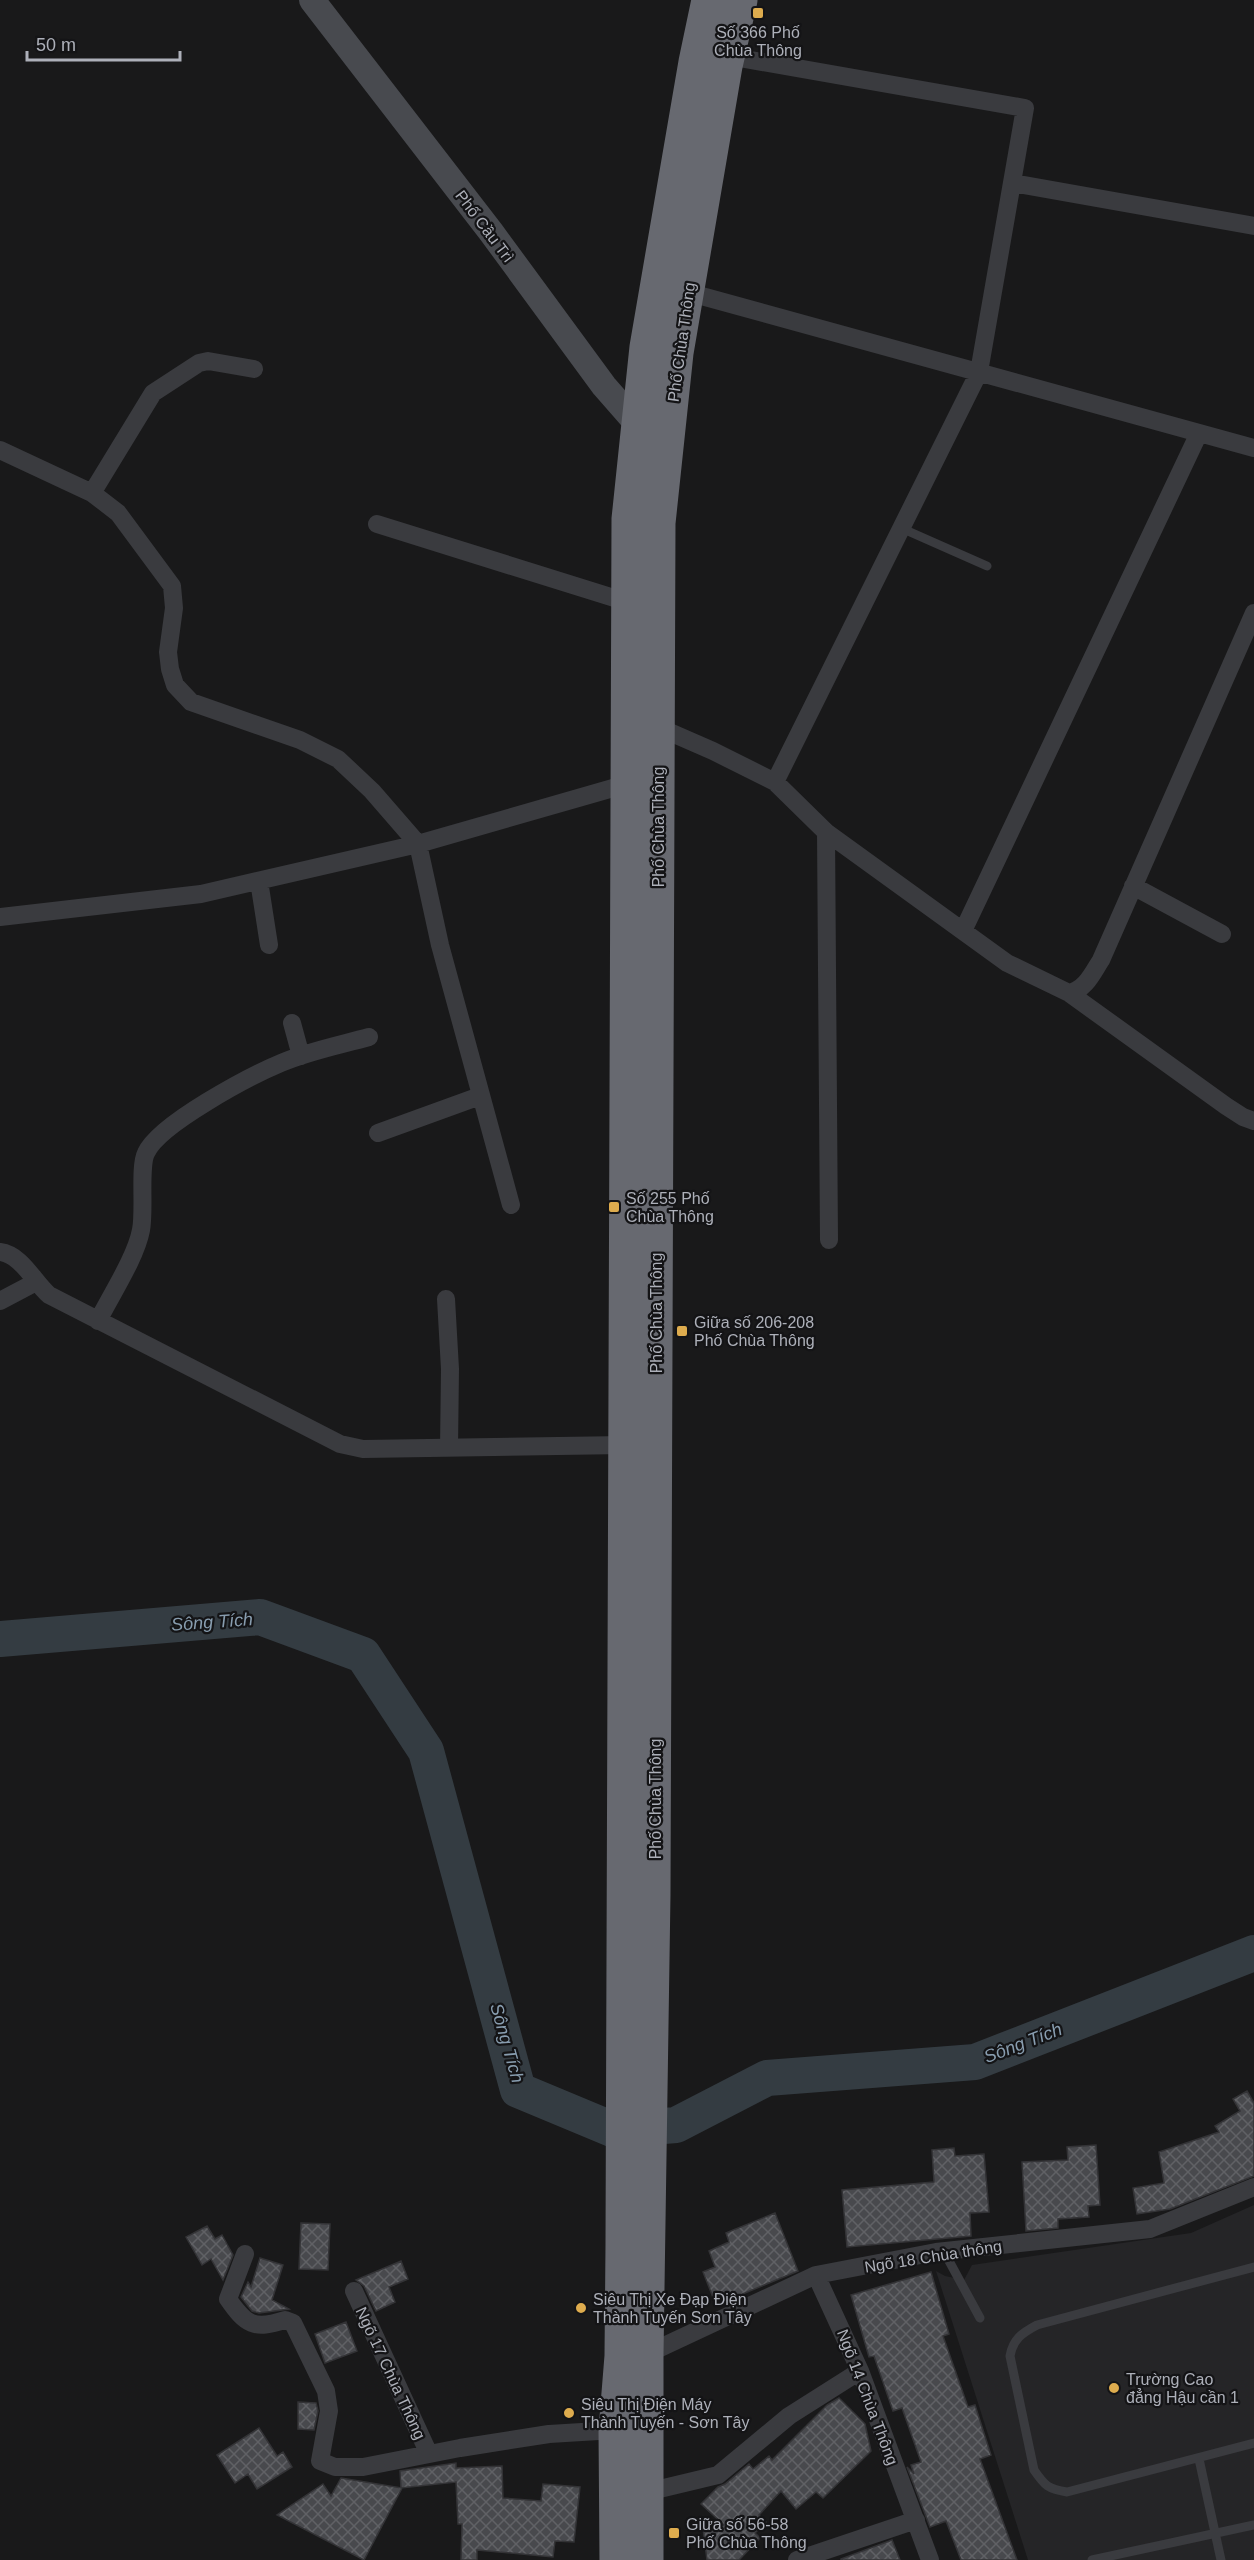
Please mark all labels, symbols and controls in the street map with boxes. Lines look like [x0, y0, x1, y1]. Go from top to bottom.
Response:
marker: Số 366 Phố Chùa Thông [751, 6, 765, 20]
scale bar [27, 24, 180, 62]
place label: Số 366 Phố Chùa Thông [714, 24, 802, 59]
text: 50 m [36, 35, 76, 55]
street label: Phố Cầu Trì [452, 187, 517, 266]
street label: Phố Chùa Thông [665, 281, 698, 403]
street label: Phố Chùa Thông [650, 767, 667, 887]
place label: Số 255 Phố Chùa Thông [626, 1190, 714, 1225]
marker: Số 255 Phố Chùa Thông [607, 1200, 621, 1214]
street label: Phố Chùa Thông [648, 1253, 665, 1373]
place label: Giữa số 206-208 Phố Chùa Thông [694, 1314, 815, 1349]
marker: Giữa số 206-208 Phố Chùa Thông [675, 1324, 689, 1338]
water label: Sông Tích [170, 1609, 254, 1635]
street label: Phố Chùa Thông [647, 1739, 664, 1859]
water label: Sông Tích [486, 2001, 528, 2085]
water label: Sông Tích [981, 2019, 1065, 2067]
street label: Ngõ 18 Chùa thông [863, 2237, 1003, 2276]
place label: Siêu Thị Xe Đạp Điện Thành Tuyến Sơn Tây [593, 2291, 752, 2326]
marker: Siêu Thị Xe Đạp Điện Thành Tuyến Sơn Tây [574, 2301, 588, 2315]
street label: Ngõ 17 Chùa Thông [352, 2304, 429, 2442]
street label: Ngõ 14 Chùa Thông [834, 2327, 901, 2467]
place label: Trường Cao đẳng Hậu cần 1 [1126, 2371, 1239, 2406]
marker: Trường Cao đẳng Hậu cần 1 [1107, 2381, 1121, 2395]
place label: Siêu Thị Điện Máy Thành Tuyến - Sơn Tây [581, 2396, 750, 2431]
marker: Siêu Thị Điện Máy Thành Tuyến - Sơn Tây [562, 2406, 576, 2420]
place label: Giữa số 56-58 Phố Chùa Thông [686, 2516, 807, 2551]
marker: Giữa số 56-58 Phố Chùa Thông [667, 2526, 681, 2540]

